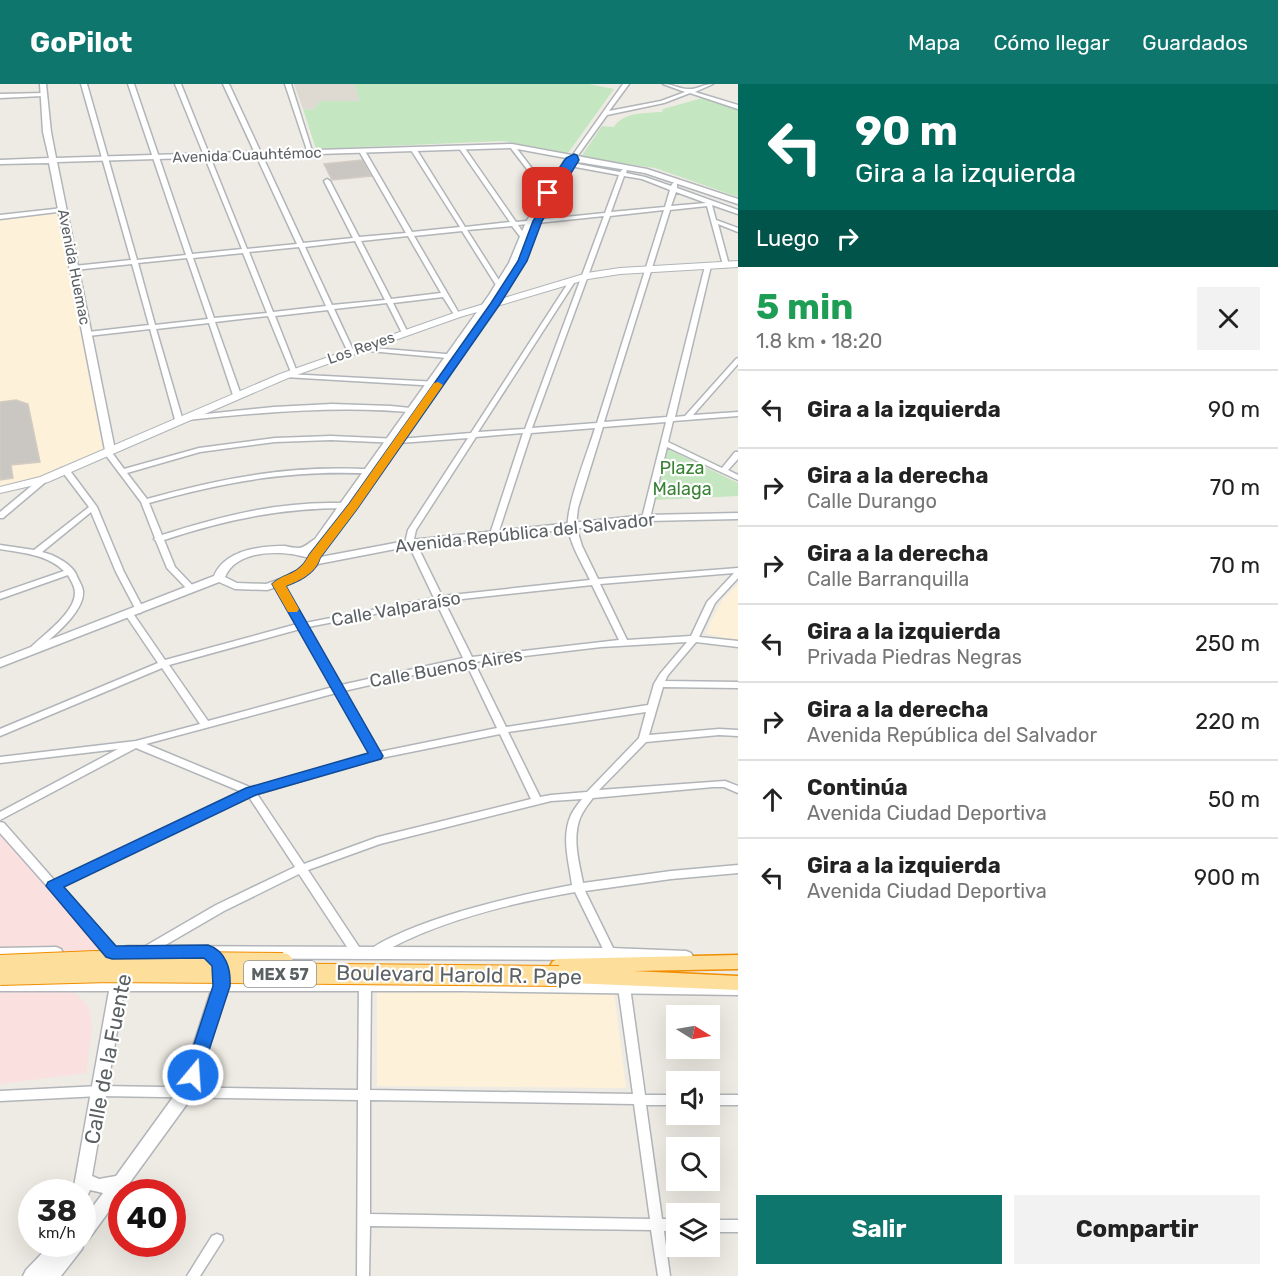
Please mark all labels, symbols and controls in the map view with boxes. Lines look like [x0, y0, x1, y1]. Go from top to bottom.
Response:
text: GoPilot [30, 26, 132, 59]
text: Mapa [908, 30, 960, 55]
text: Cómo llegar [993, 30, 1109, 55]
text: Guardados [1142, 30, 1248, 55]
text: 90 m [855, 106, 958, 156]
icon: left [756, 108, 834, 186]
street label: Avenida Cuauhtémoc [172, 143, 322, 167]
text: Gira a la izquierda [855, 157, 1076, 189]
pin [522, 167, 573, 218]
icon: arrive [531, 176, 564, 209]
street label: Avenida Huemac [54, 208, 94, 326]
icon: right [831, 222, 864, 255]
text: Luego [756, 225, 819, 252]
text: 5 min [756, 285, 853, 328]
button: close [1197, 287, 1260, 350]
street label: Los Reyes [325, 328, 397, 368]
text: 1.8 km · 18:20 [756, 329, 882, 353]
icon: left [756, 393, 789, 426]
text: Gira a la izquierda [807, 396, 1001, 423]
text: 90 m [1208, 396, 1260, 423]
park label: Plaza Malaga [652, 457, 712, 500]
text: Gira a la derecha [807, 462, 988, 489]
icon: right [756, 471, 789, 504]
text: 70 m [1210, 474, 1260, 501]
text: Calle Durango [807, 489, 937, 513]
street label: Avenida República del Salvador [394, 508, 656, 558]
text: Gira a la derecha [807, 540, 988, 567]
icon: right [756, 549, 789, 582]
text: 70 m [1210, 552, 1260, 579]
text: Calle Barranquilla [807, 567, 969, 591]
street label: Calle Valparaíso [330, 587, 462, 631]
text: Gira a la izquierda [807, 618, 1001, 645]
icon: left [756, 627, 789, 660]
text: 250 m [1195, 630, 1260, 657]
street label: Calle Buenos Aires [368, 644, 524, 692]
text: Privada Piedras Negras [807, 645, 1022, 669]
text: Gira a la derecha [807, 696, 988, 723]
icon: right [756, 705, 789, 738]
text: 220 m [1195, 708, 1260, 735]
text: Avenida República del Salvador [807, 723, 1097, 747]
text: Continúa [807, 774, 908, 801]
icon: ahead [756, 783, 789, 816]
text: 50 m [1208, 786, 1260, 813]
text: Avenida Ciudad Deportiva [807, 801, 1047, 825]
text: Gira a la izquierda [807, 852, 1001, 879]
icon: left [756, 861, 789, 894]
text: 900 m [1194, 864, 1260, 891]
text: Avenida Ciudad Deportiva [807, 879, 1047, 903]
street label: Boulevard Harold R. Pape [336, 960, 582, 989]
road number: MEX 57 [244, 961, 316, 987]
street label: Calle de la Fuente [79, 972, 136, 1146]
north arrow [666, 1005, 720, 1059]
map controls [666, 1005, 720, 1257]
position arrow [161, 1043, 225, 1107]
button: sound [666, 1071, 720, 1125]
button: search [666, 1137, 720, 1191]
speed limit sign: 40 [108, 1179, 186, 1257]
text: 38 [37, 1193, 77, 1229]
button: Salir [756, 1195, 1002, 1264]
button: Compartir [1014, 1195, 1260, 1264]
button: layers [666, 1203, 720, 1257]
text: km/h [38, 1224, 76, 1242]

